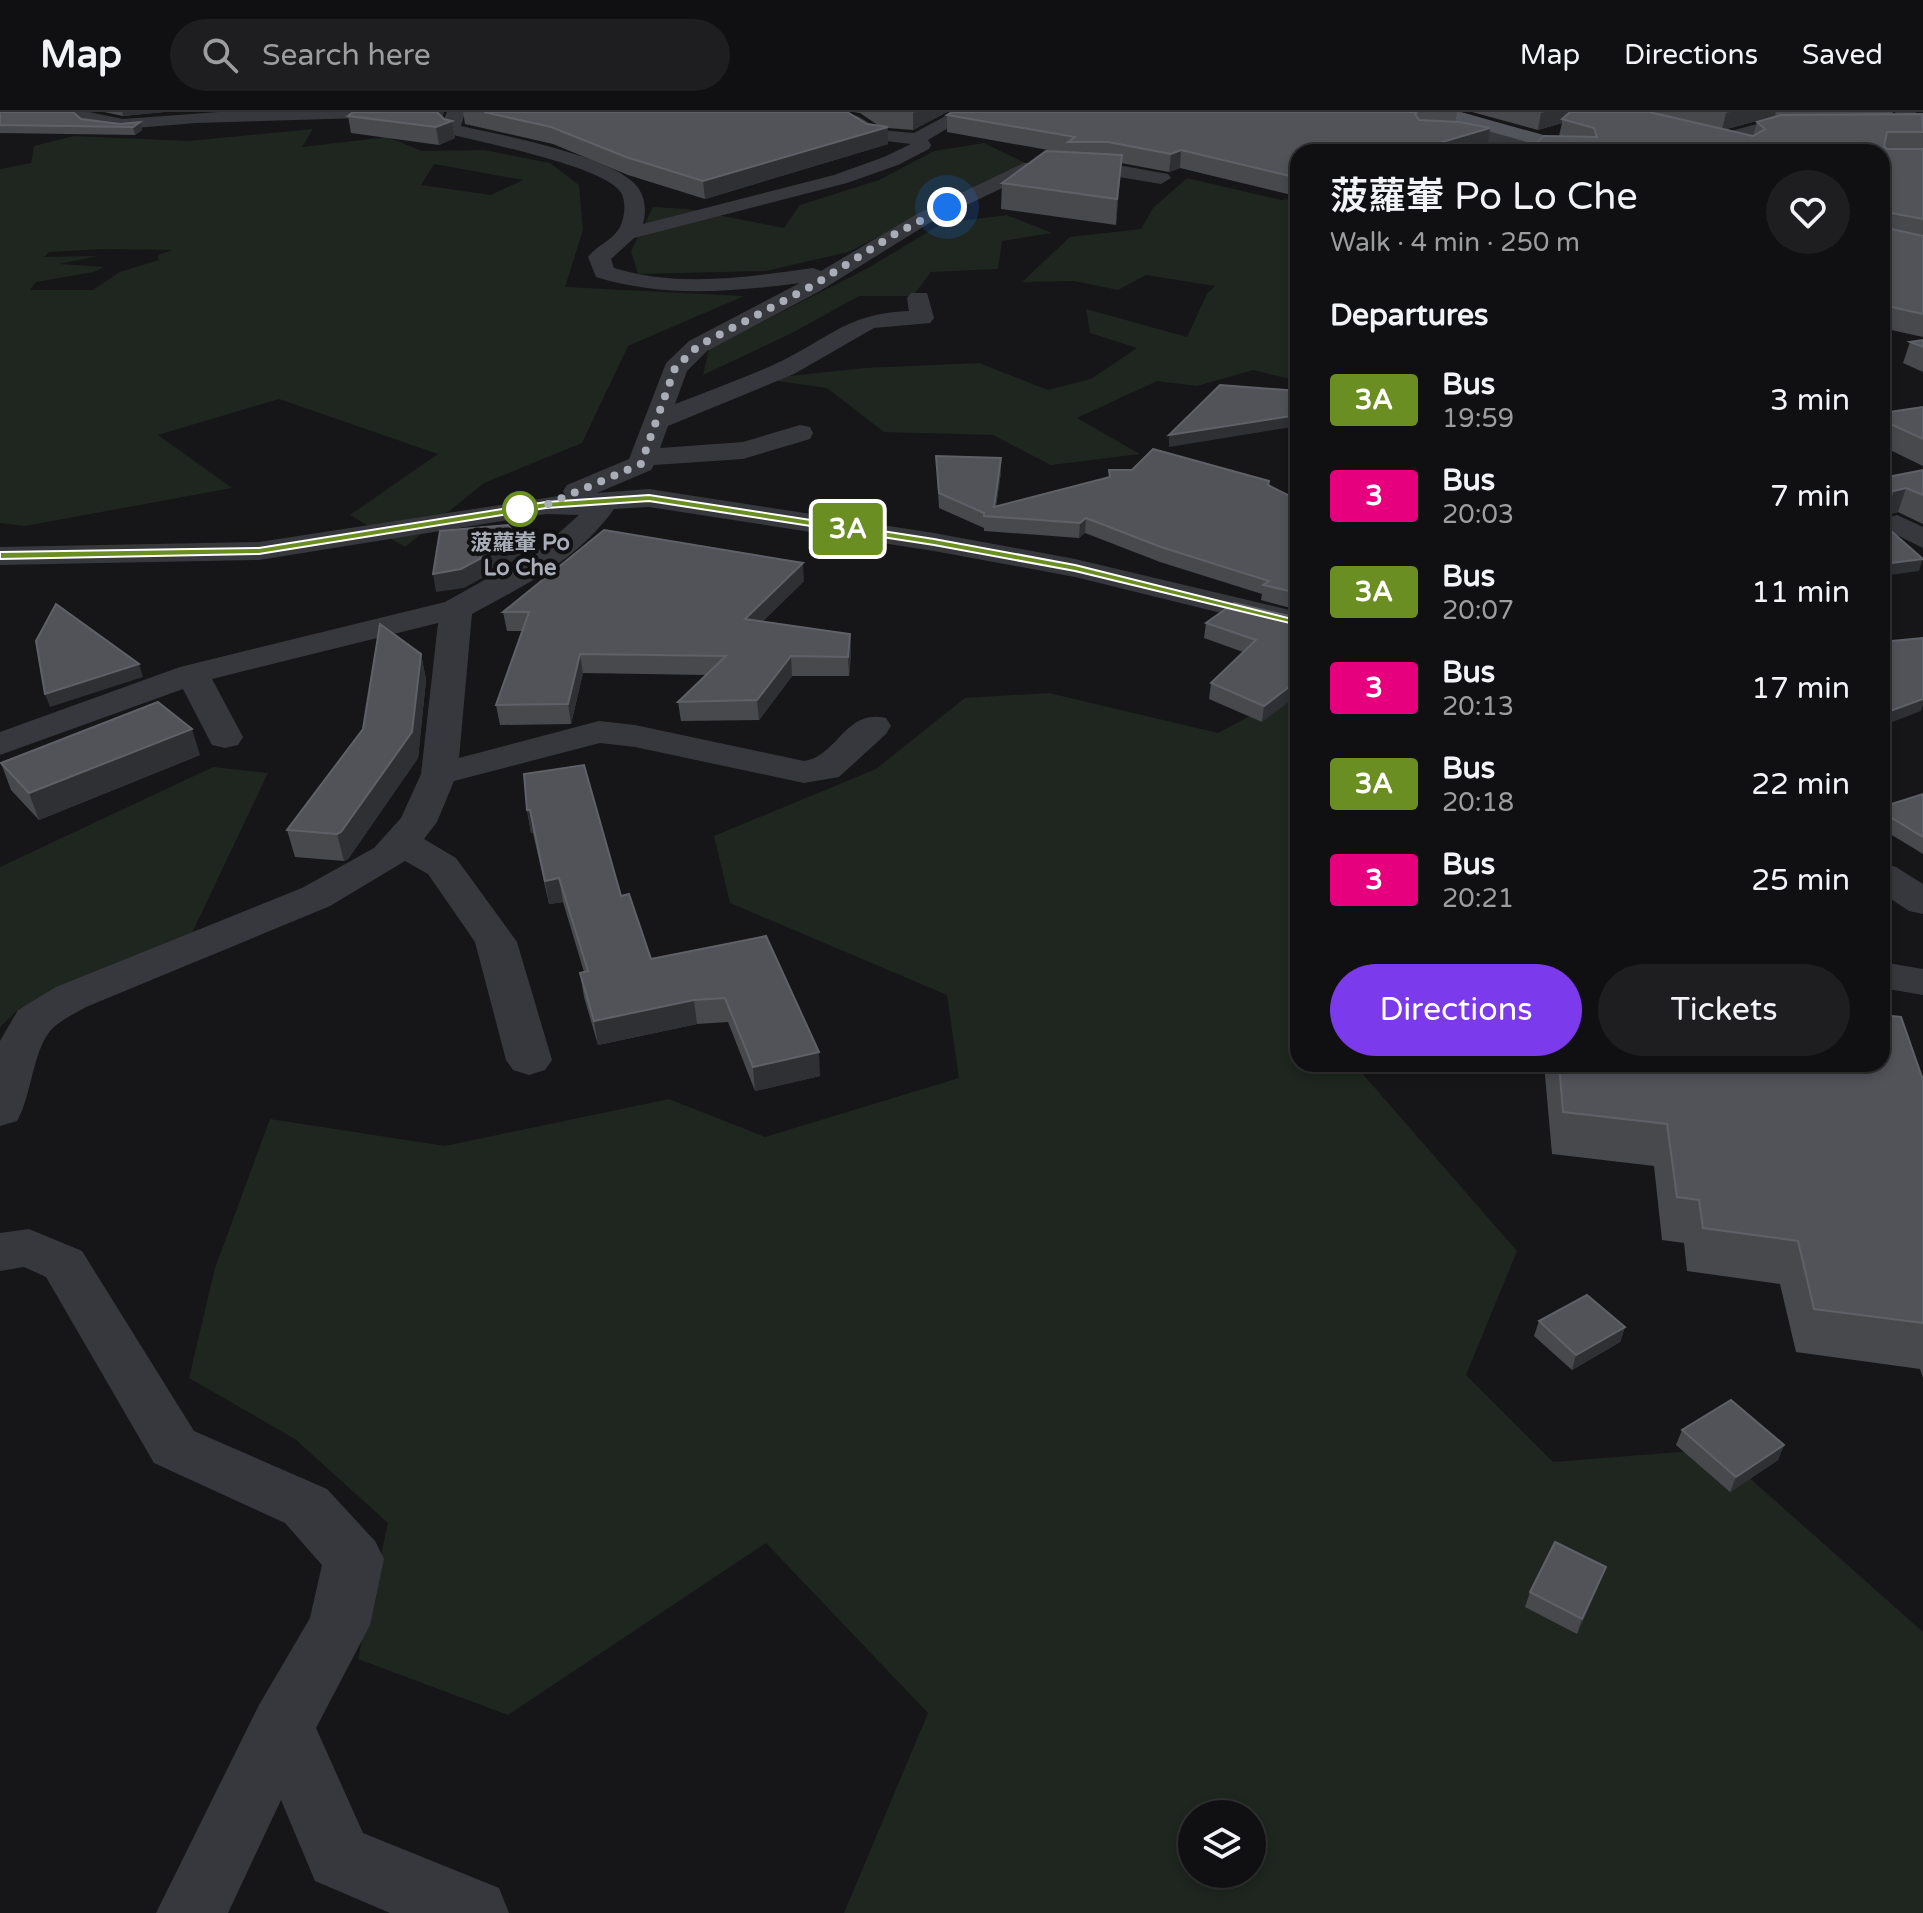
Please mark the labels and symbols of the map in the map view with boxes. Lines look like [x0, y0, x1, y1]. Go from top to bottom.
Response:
your location [927, 187, 967, 227]
marker: 菠蘿輋 Po Lo Che [503, 492, 537, 526]
line badge: 3A [812, 503, 884, 555]
place label: 菠蘿輋 Po Lo Che [470, 530, 570, 581]

